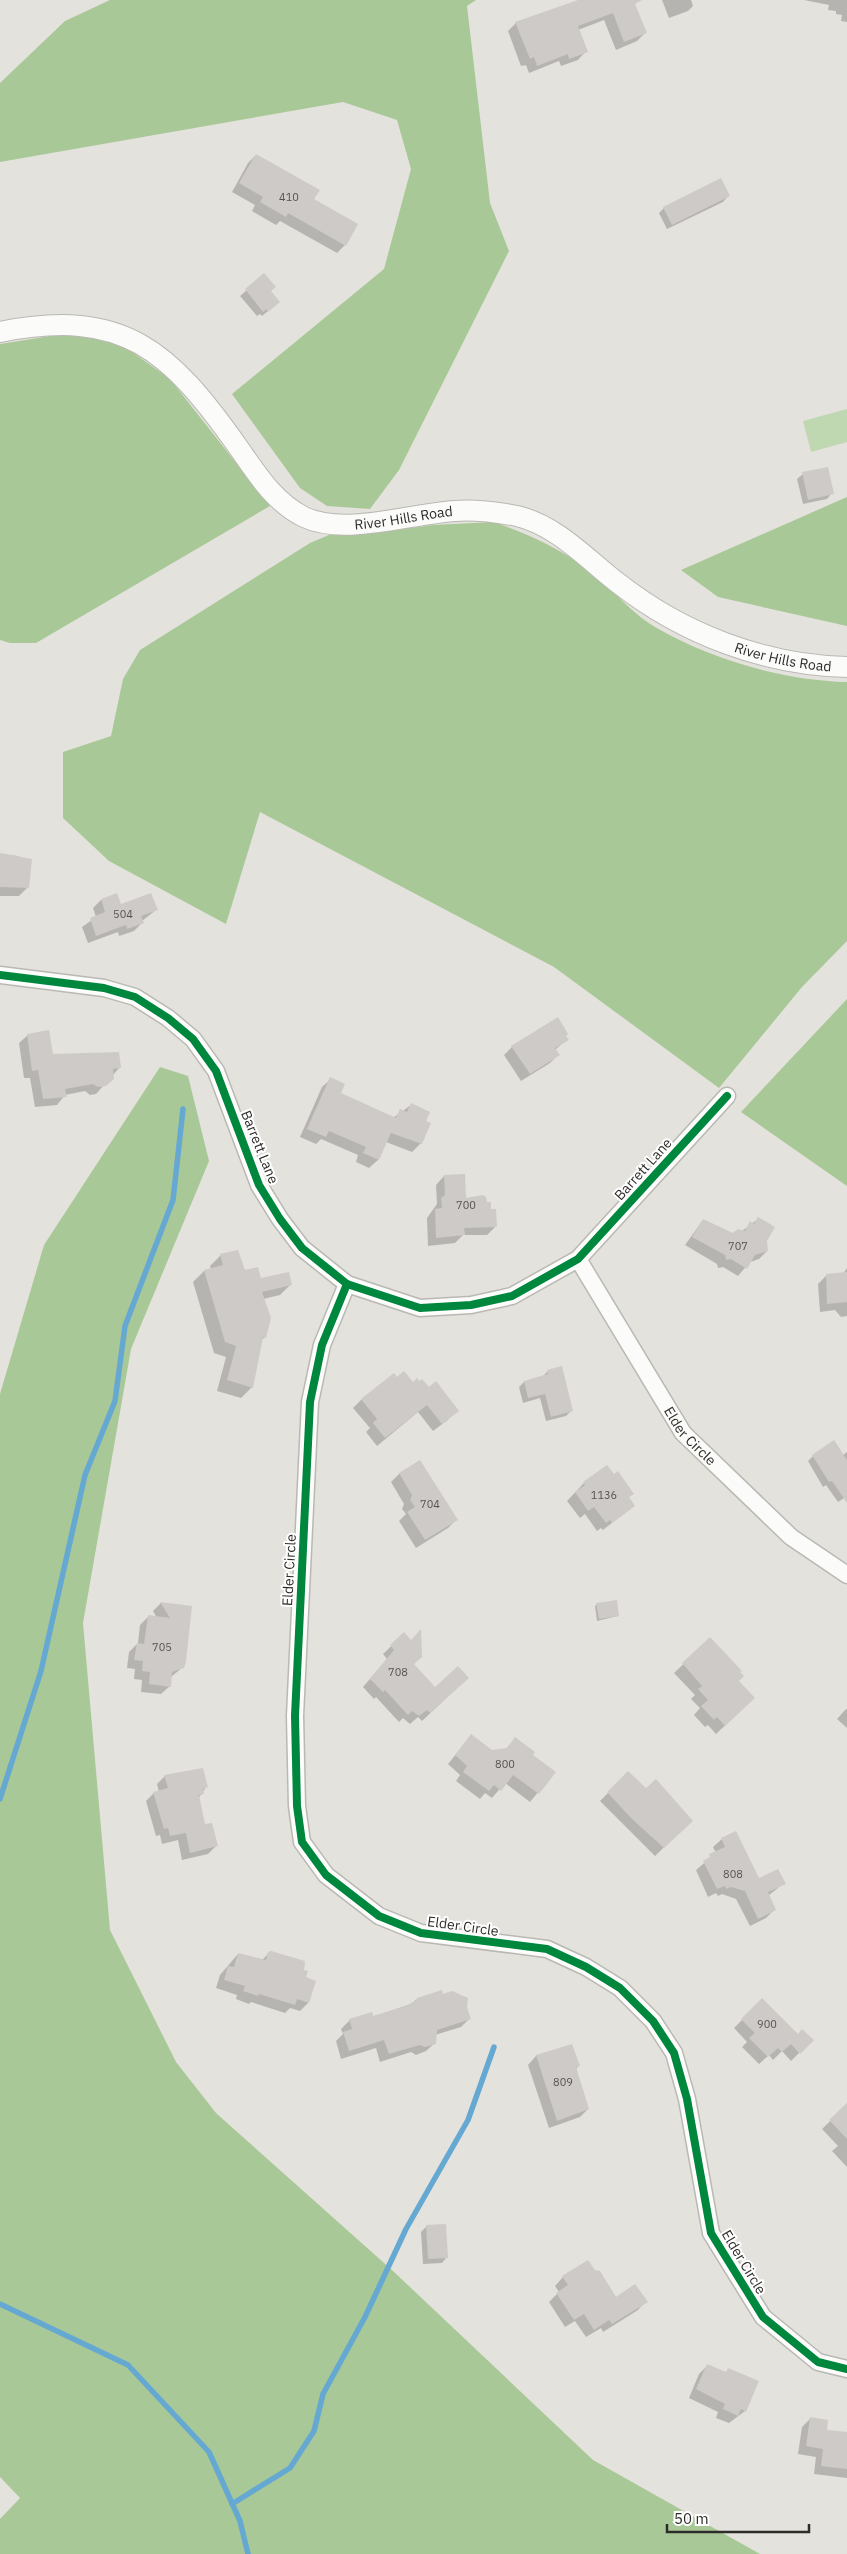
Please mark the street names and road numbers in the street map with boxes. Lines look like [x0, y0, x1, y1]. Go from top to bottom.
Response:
street label: River Hills Road [354, 502, 453, 533]
street label: River Hills Road [732, 638, 832, 675]
street label: Barrett Lane [237, 1108, 283, 1187]
street label: Barrett Lane [610, 1134, 676, 1204]
street label: Elder Circle [660, 1403, 720, 1469]
street label: Elder Circle [278, 1533, 300, 1606]
street label: Elder Circle [426, 1912, 500, 1940]
street label: Elder Circle [718, 2226, 770, 2298]

